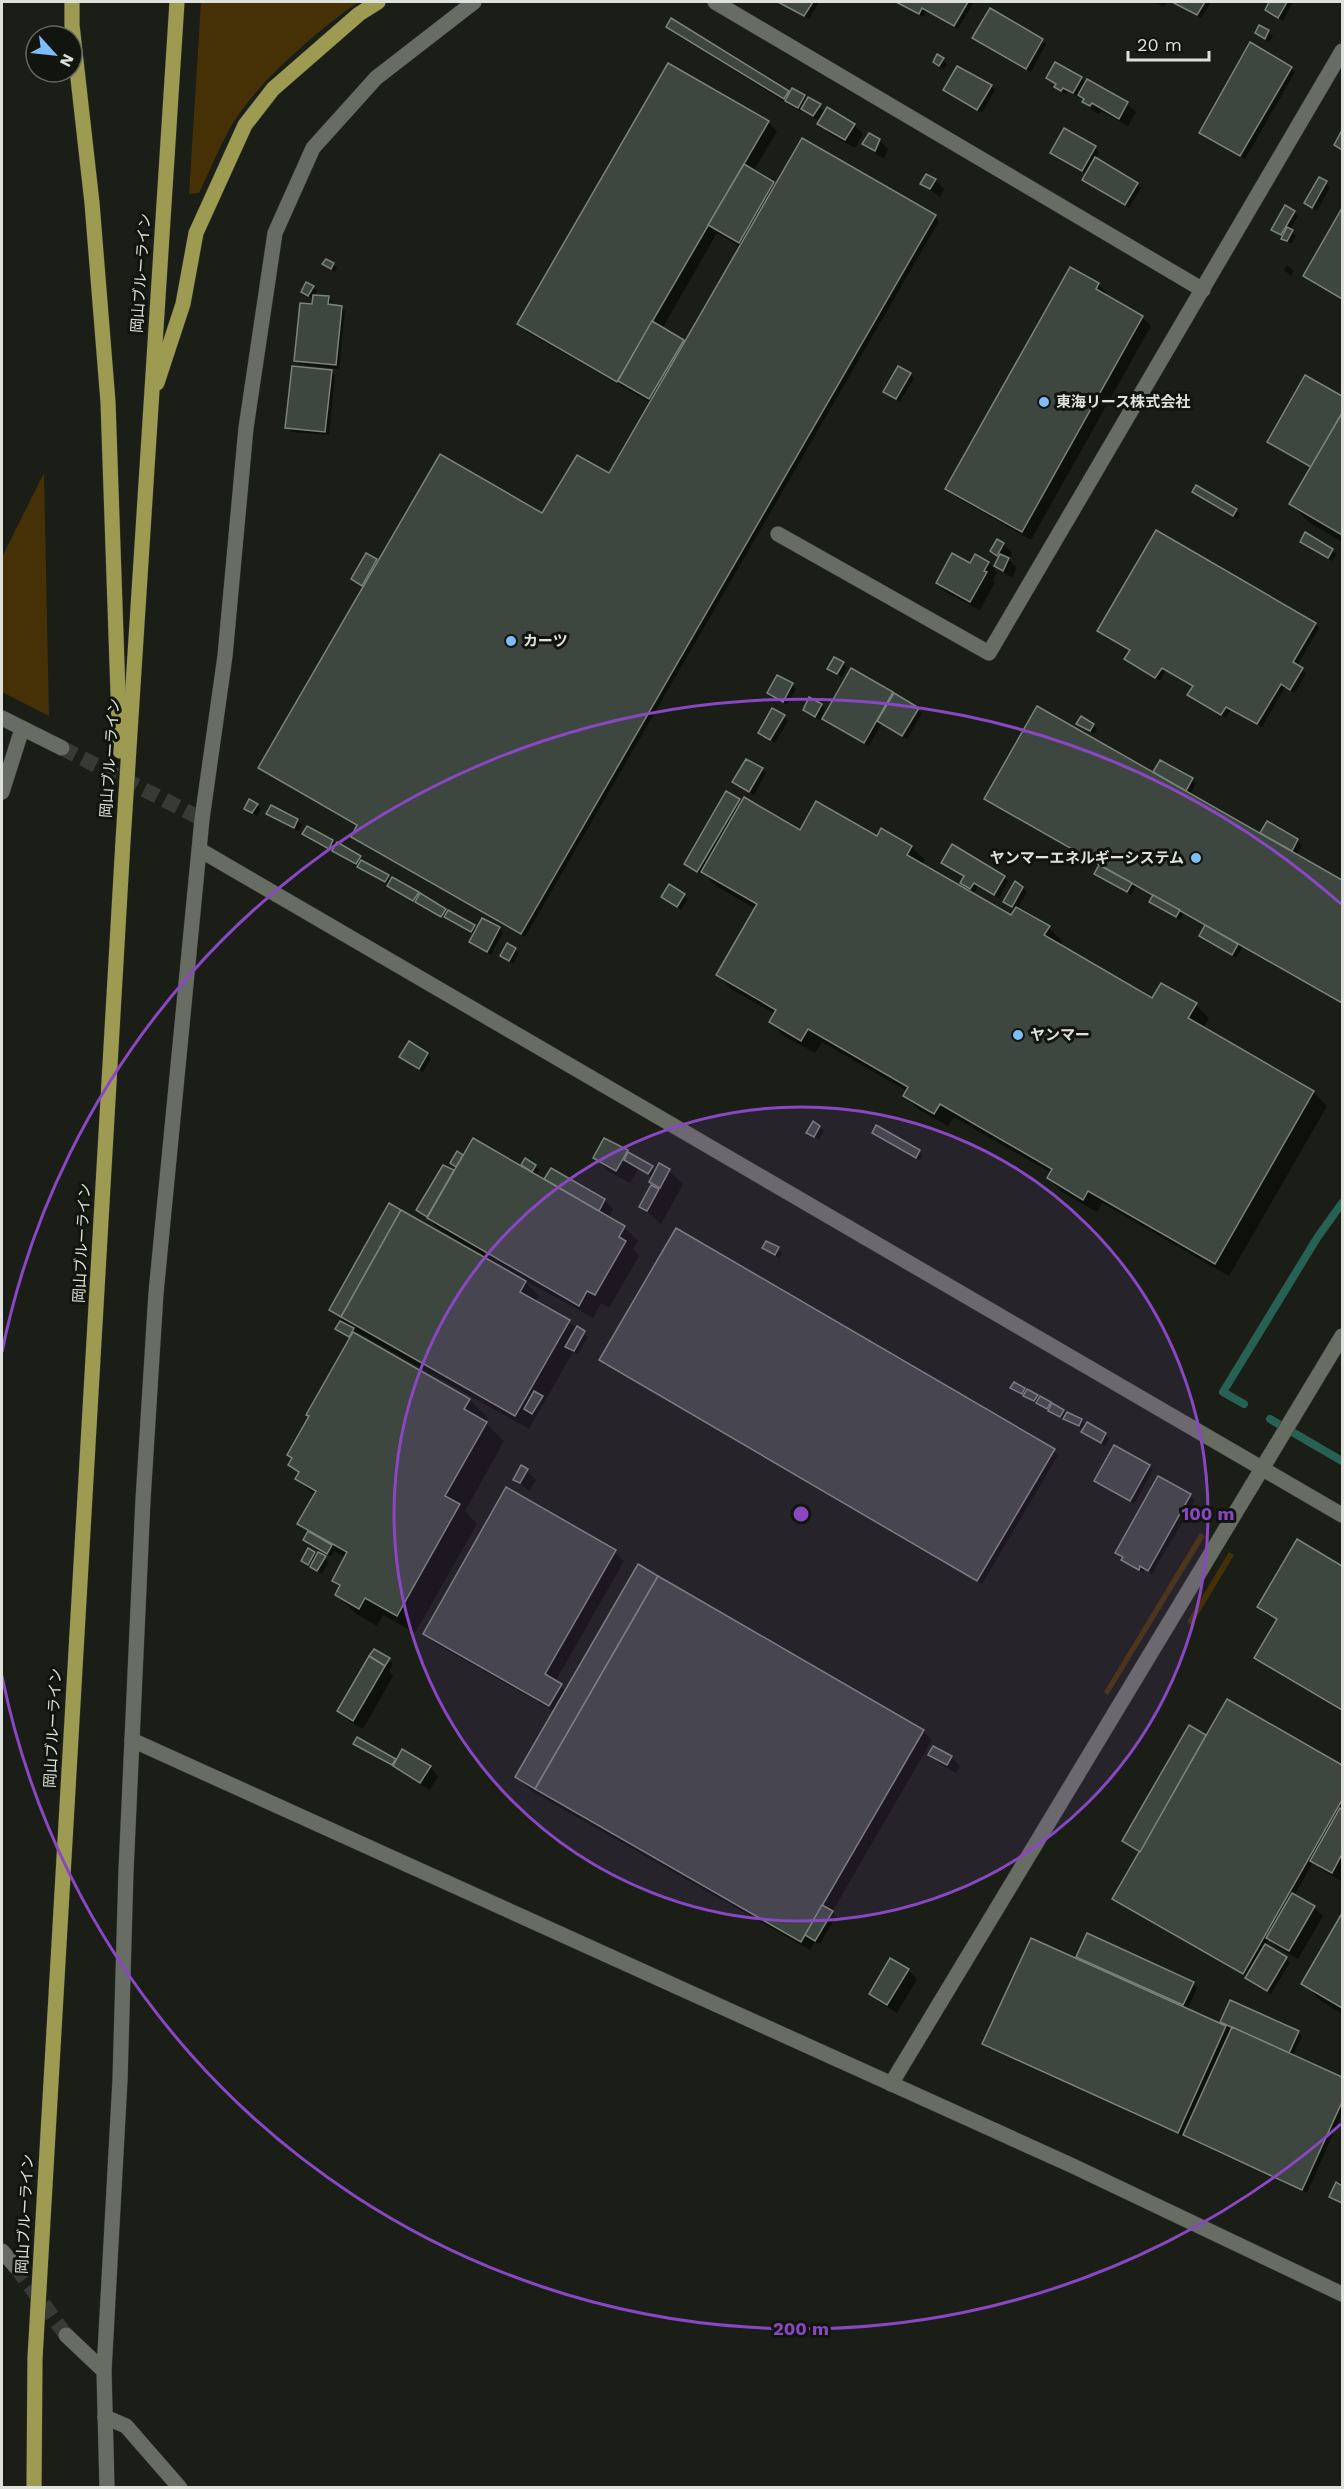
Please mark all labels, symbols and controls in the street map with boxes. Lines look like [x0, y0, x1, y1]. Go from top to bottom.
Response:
north arrow [24, 24, 84, 84]
scale bar [1128, 24, 1209, 62]
text: 20 m [1137, 34, 1182, 55]
text: N [56, 51, 78, 70]
street label: 岡山ブルーライン [128, 213, 154, 333]
place label: 東海リース株式会社 [1056, 393, 1190, 411]
marker: 東海リース株式会社 [1037, 395, 1051, 409]
place label: カーツ [523, 632, 568, 650]
marker: カーツ [504, 634, 518, 648]
street label: 岡山ブルーライン [97, 698, 123, 818]
place label: ヤンマーエネルギーシステム [990, 849, 1184, 867]
marker: ヤンマーエネルギーシステム [1189, 851, 1203, 865]
place label: ヤンマー [1030, 1026, 1090, 1044]
marker: ヤンマー [1011, 1028, 1025, 1042]
street label: 岡山ブルーライン [70, 1183, 94, 1303]
text: 100 m [1181, 1503, 1235, 1524]
centre of rings [791, 1504, 811, 1524]
street label: 岡山ブルーライン [41, 1668, 65, 1788]
street label: 岡山ブルーライン [13, 2154, 37, 2274]
text: 200 m [773, 2318, 829, 2339]

